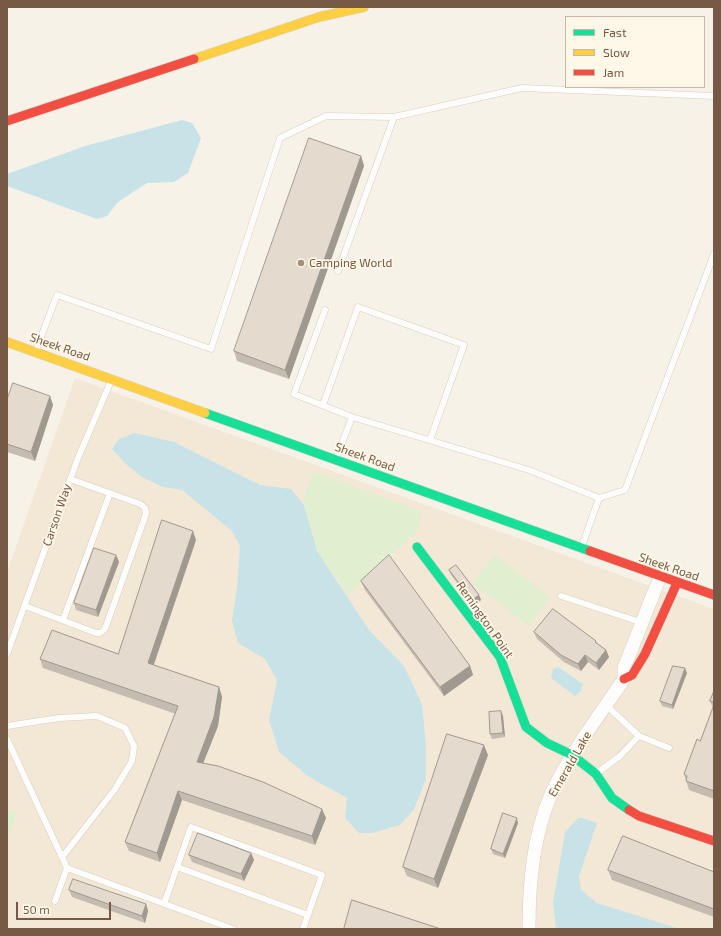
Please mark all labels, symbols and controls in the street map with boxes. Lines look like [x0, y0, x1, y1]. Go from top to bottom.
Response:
legend [565, 16, 705, 88]
text: Fast [603, 25, 626, 39]
text: Slow [603, 45, 630, 59]
text: Jam [603, 65, 624, 79]
place label: Camping World [309, 256, 392, 270]
marker: Camping World [296, 258, 306, 268]
street label: Sheek Road [28, 330, 92, 364]
street label: Sheek Road [333, 439, 397, 475]
street label: Carson Way [40, 482, 74, 548]
street label: Sheek Road [637, 550, 701, 584]
street label: Remington Point [453, 579, 517, 661]
street label: Emerald Lake [545, 729, 595, 799]
scale bar [18, 894, 113, 920]
text: 50 m [23, 902, 50, 916]

